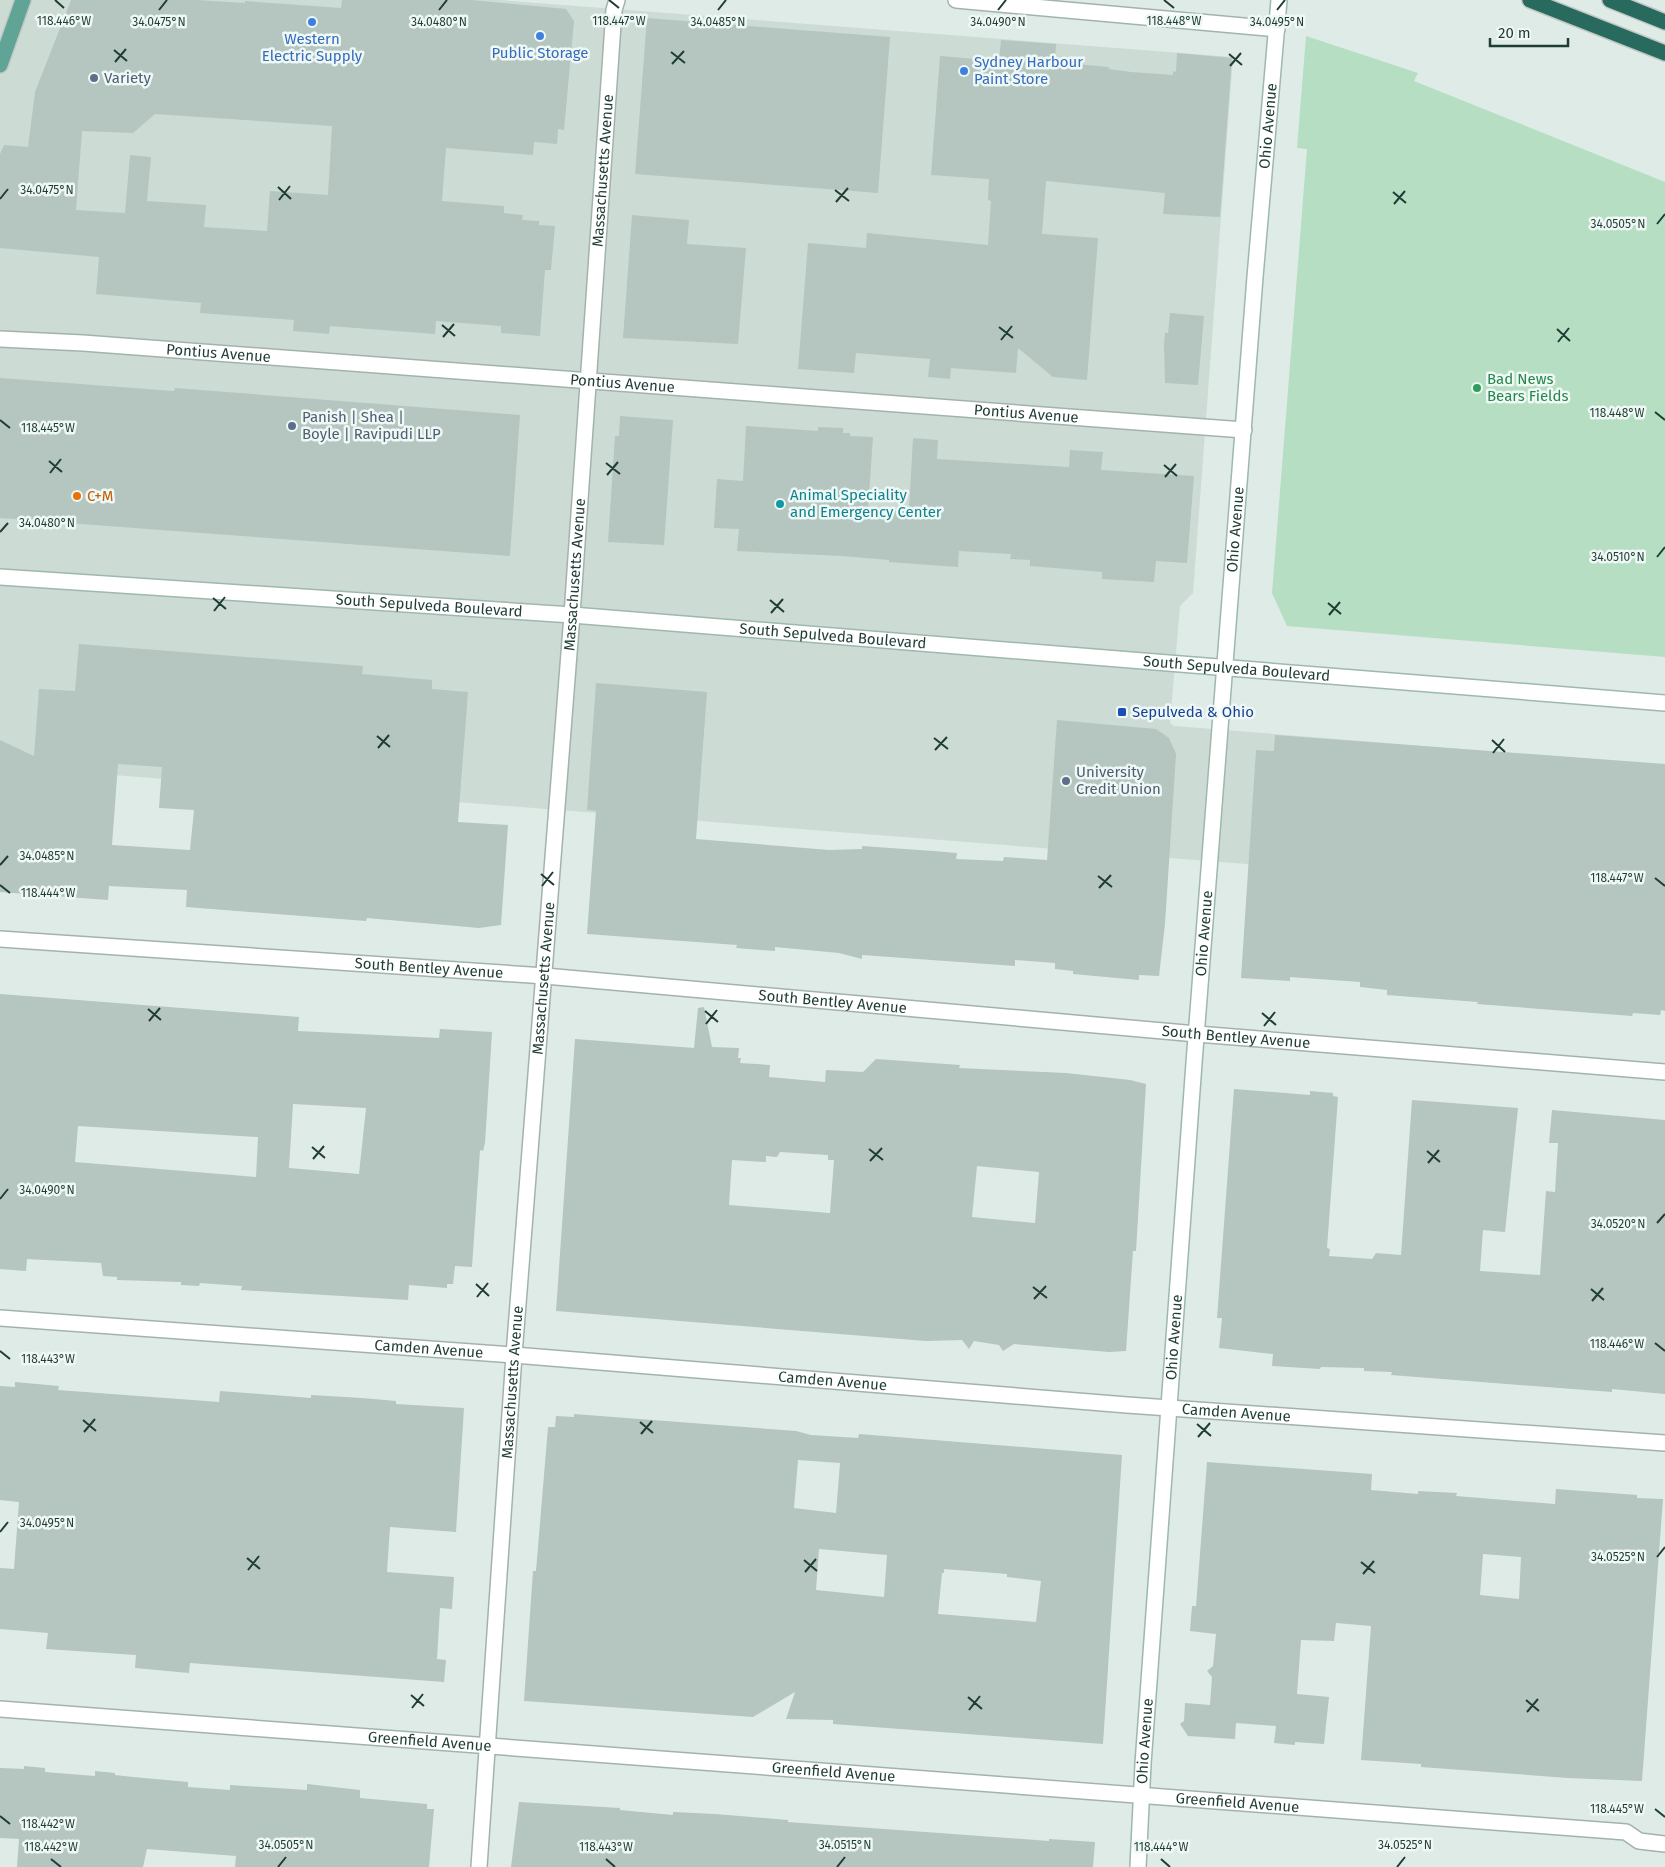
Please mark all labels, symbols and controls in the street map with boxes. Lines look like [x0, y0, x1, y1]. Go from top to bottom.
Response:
text: 118.446°W [37, 14, 91, 28]
text: 118.447°W [592, 14, 646, 28]
text: 118.448°W [1147, 14, 1202, 28]
text: 34.0475°N [132, 15, 186, 29]
text: 34.0480°N [411, 15, 467, 29]
text: 34.0485°N [690, 15, 746, 29]
text: 34.0490°N [970, 15, 1026, 29]
text: 34.0495°N [1250, 15, 1304, 29]
scale bar [1490, 15, 1568, 47]
marker: Western Electric Supply [306, 16, 318, 28]
text: 20 m [1498, 24, 1531, 42]
place label: Western Electric Supply [262, 30, 363, 65]
marker: Public Storage [534, 30, 546, 42]
place label: Public Storage [492, 44, 588, 62]
place label: Sydney Harbour Paint Store [974, 53, 1083, 88]
marker: Sydney Harbour Paint Store [958, 65, 970, 77]
place label: Variety [104, 69, 151, 87]
marker: Variety [88, 72, 100, 84]
street label: Ohio Avenue [1255, 82, 1281, 170]
street label: Massachusetts Avenue [589, 94, 617, 248]
text: 34.0475°N [20, 183, 74, 197]
text: 34.0505°N [1591, 217, 1645, 231]
street label: Pontius Avenue [165, 340, 272, 366]
place label: Bad News Bears Fields [1487, 370, 1568, 405]
street label: Pontius Avenue [569, 371, 675, 396]
marker: Bad News Bears Fields [1471, 382, 1483, 394]
street label: Pontius Avenue [973, 401, 1079, 427]
text: 118.448°W [1590, 406, 1645, 420]
place label: Panish | Shea | Boyle | Ravipudi LLP [302, 408, 441, 443]
marker: Panish | Shea | Boyle | Ravipudi LLP [286, 420, 298, 432]
text: 118.445°W [21, 421, 75, 435]
place label: Animal Speciality and Emergency Center [790, 486, 942, 521]
street label: Ohio Avenue [1223, 486, 1248, 573]
place label: C+M [87, 487, 113, 505]
marker: C+M [71, 490, 83, 502]
street label: Massachusetts Avenue [560, 498, 589, 652]
marker: Animal Speciality and Emergency Center [774, 498, 786, 510]
text: 34.0480°N [19, 516, 75, 530]
text: 34.0510°N [1591, 550, 1645, 564]
street label: South Sepulveda Boulevard [335, 590, 523, 621]
street label: South Sepulveda Boulevard [739, 620, 927, 653]
street label: South Sepulveda Boulevard [1142, 652, 1331, 685]
place label: Sepulveda & Ohio [1132, 703, 1254, 721]
marker: Sepulveda & Ohio [1116, 706, 1128, 718]
place label: University Credit Union [1076, 763, 1161, 798]
marker: University Credit Union [1060, 775, 1072, 787]
text: 34.0485°N [19, 849, 75, 863]
text: 118.447°W [1590, 871, 1644, 885]
text: 118.444°W [21, 886, 75, 900]
street label: Ohio Avenue [1192, 890, 1216, 977]
street label: Massachusetts Avenue [529, 901, 558, 1055]
street label: South Bentley Avenue [354, 954, 504, 982]
street label: South Bentley Avenue [758, 986, 908, 1017]
street label: South Bentley Avenue [1161, 1022, 1311, 1052]
text: 34.0490°N [19, 1183, 75, 1197]
text: 34.0520°N [1591, 1217, 1645, 1231]
street label: Ohio Avenue [1162, 1294, 1186, 1381]
street label: Massachusetts Avenue [498, 1305, 527, 1459]
street label: Camden Avenue [374, 1336, 484, 1362]
text: 118.446°W [1590, 1337, 1644, 1351]
text: 118.443°W [21, 1352, 75, 1366]
street label: Camden Avenue [778, 1368, 888, 1394]
street label: Camden Avenue [1181, 1400, 1291, 1426]
text: 34.0495°N [20, 1516, 74, 1530]
text: 34.0525°N [1591, 1550, 1645, 1564]
street label: Ohio Avenue [1133, 1698, 1157, 1785]
street label: Greenfield Avenue [367, 1728, 492, 1755]
street label: Greenfield Avenue [771, 1758, 896, 1786]
street label: Greenfield Avenue [1175, 1789, 1300, 1816]
text: 118.445°W [1590, 1802, 1644, 1816]
text: 118.442°W [21, 1817, 75, 1831]
text: 34.0505°N [259, 1838, 313, 1852]
text: 34.0515°N [819, 1838, 871, 1852]
text: 34.0525°N [1378, 1838, 1432, 1852]
text: 118.442°W [24, 1840, 78, 1854]
text: 118.443°W [579, 1840, 633, 1854]
text: 118.444°W [1134, 1840, 1188, 1854]

